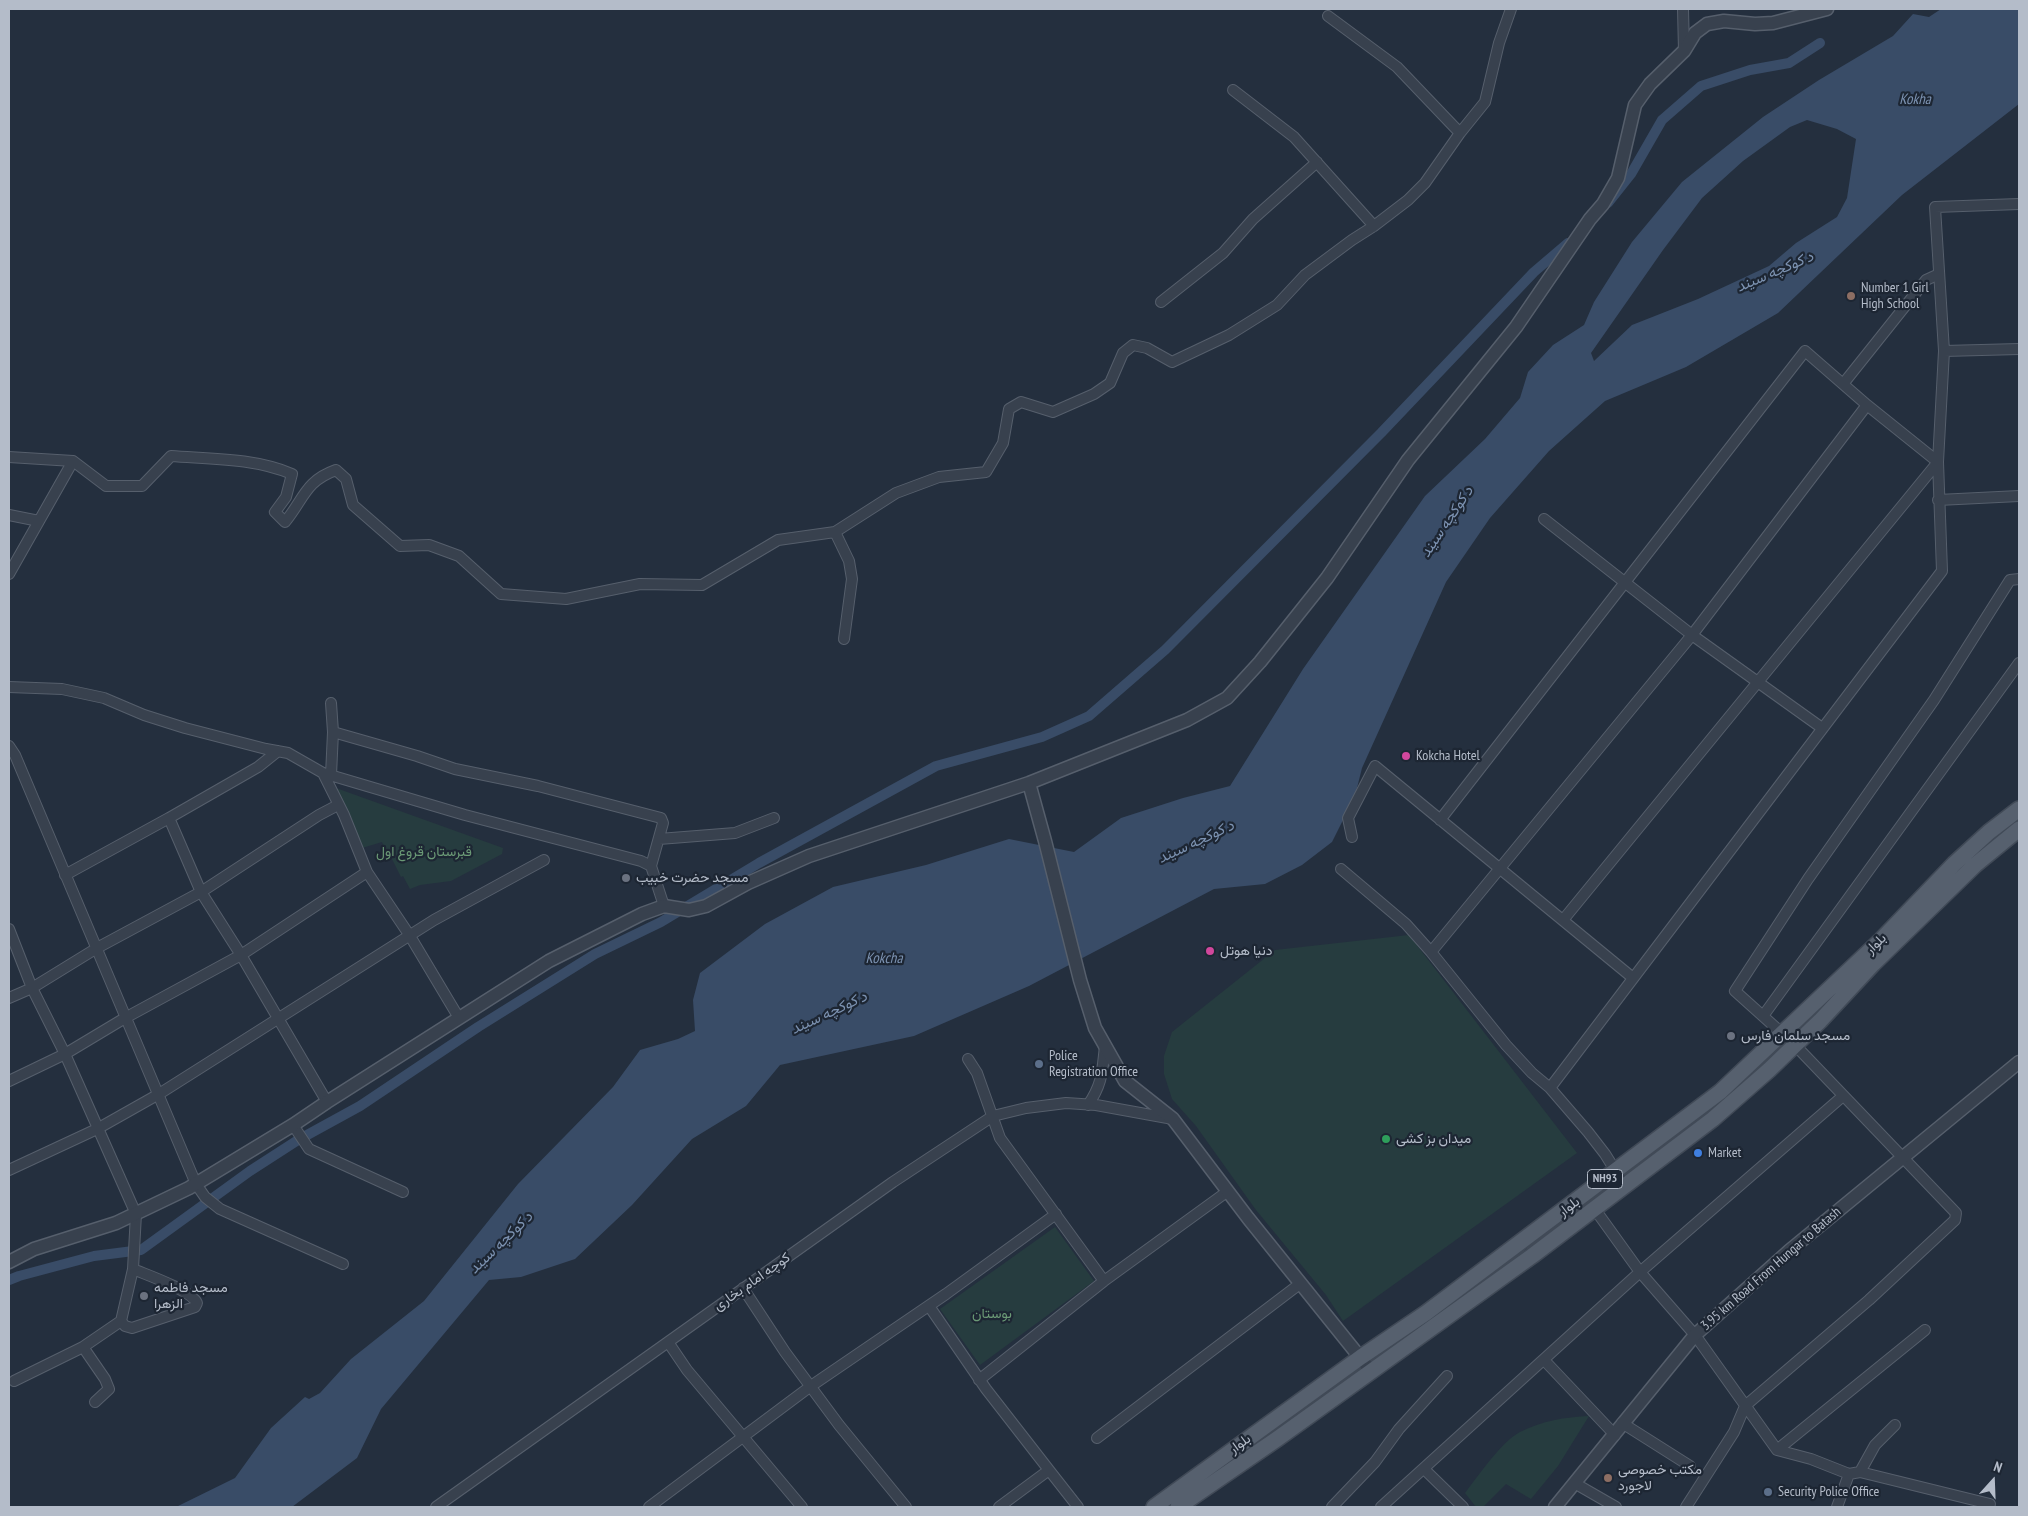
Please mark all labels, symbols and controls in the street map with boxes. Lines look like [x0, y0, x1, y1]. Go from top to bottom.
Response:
water label: Kokha [1899, 91, 1931, 109]
water label: د کوکچه سیند [1734, 248, 1816, 296]
place label: Number 1 Girl High School [1861, 280, 1929, 312]
marker: Number 1 Girl High School [1845, 290, 1857, 302]
water label: د کوکچه سیند [1417, 483, 1477, 561]
place label: Kokcha Hotel [1416, 748, 1480, 764]
marker: Kokcha Hotel [1400, 750, 1412, 762]
water label: د کوکچه سیند [1155, 817, 1237, 867]
park label: قبرستان قروغ اول [376, 844, 472, 860]
place label: مسجد حضرت خبیب [636, 870, 749, 886]
marker: مسجد حضرت خبیب [620, 872, 632, 884]
street label: بلوار [1862, 930, 1890, 958]
place label: دنیا هوتل [1220, 943, 1272, 959]
marker: دنیا هوتل [1204, 945, 1216, 957]
water label: Kokcha [866, 950, 902, 968]
water label: د کوکچه سیند [788, 988, 870, 1038]
place label: مسجد سلمان فارس [1741, 1028, 1850, 1044]
marker: مسجد سلمان فارس [1725, 1030, 1737, 1042]
place label: Police Registration Office [1049, 1048, 1138, 1080]
marker: Police Registration Office [1033, 1058, 1045, 1070]
place label: میدان بز کشی [1396, 1131, 1471, 1147]
marker: میدان بز کشی [1380, 1133, 1392, 1145]
place label: Market [1708, 1145, 1741, 1161]
marker: Market [1692, 1147, 1704, 1159]
road number: NH93 [1588, 1170, 1622, 1188]
street label: بلوار [1555, 1193, 1583, 1221]
street label: 3.95 km Road From Hungar to Batash [1698, 1204, 1844, 1334]
water label: د کوکچه سیند [465, 1208, 537, 1278]
street label: کوچه امام بخاری [710, 1249, 794, 1315]
place label: مسجد فاطمه الزهرا [154, 1280, 228, 1312]
marker: مسجد فاطمه الزهرا [138, 1290, 150, 1302]
park label: بوستان [972, 1306, 1012, 1322]
street label: بلوار [1226, 1430, 1254, 1458]
north arrow [1968, 1456, 2018, 1506]
text: N [1991, 1457, 2005, 1477]
place label: مکتب خصوصی لاجورد [1618, 1462, 1702, 1494]
marker: مکتب خصوصی لاجورد [1602, 1472, 1614, 1484]
place label: Security Police Office [1778, 1484, 1879, 1500]
marker: Security Police Office [1762, 1486, 1774, 1498]

